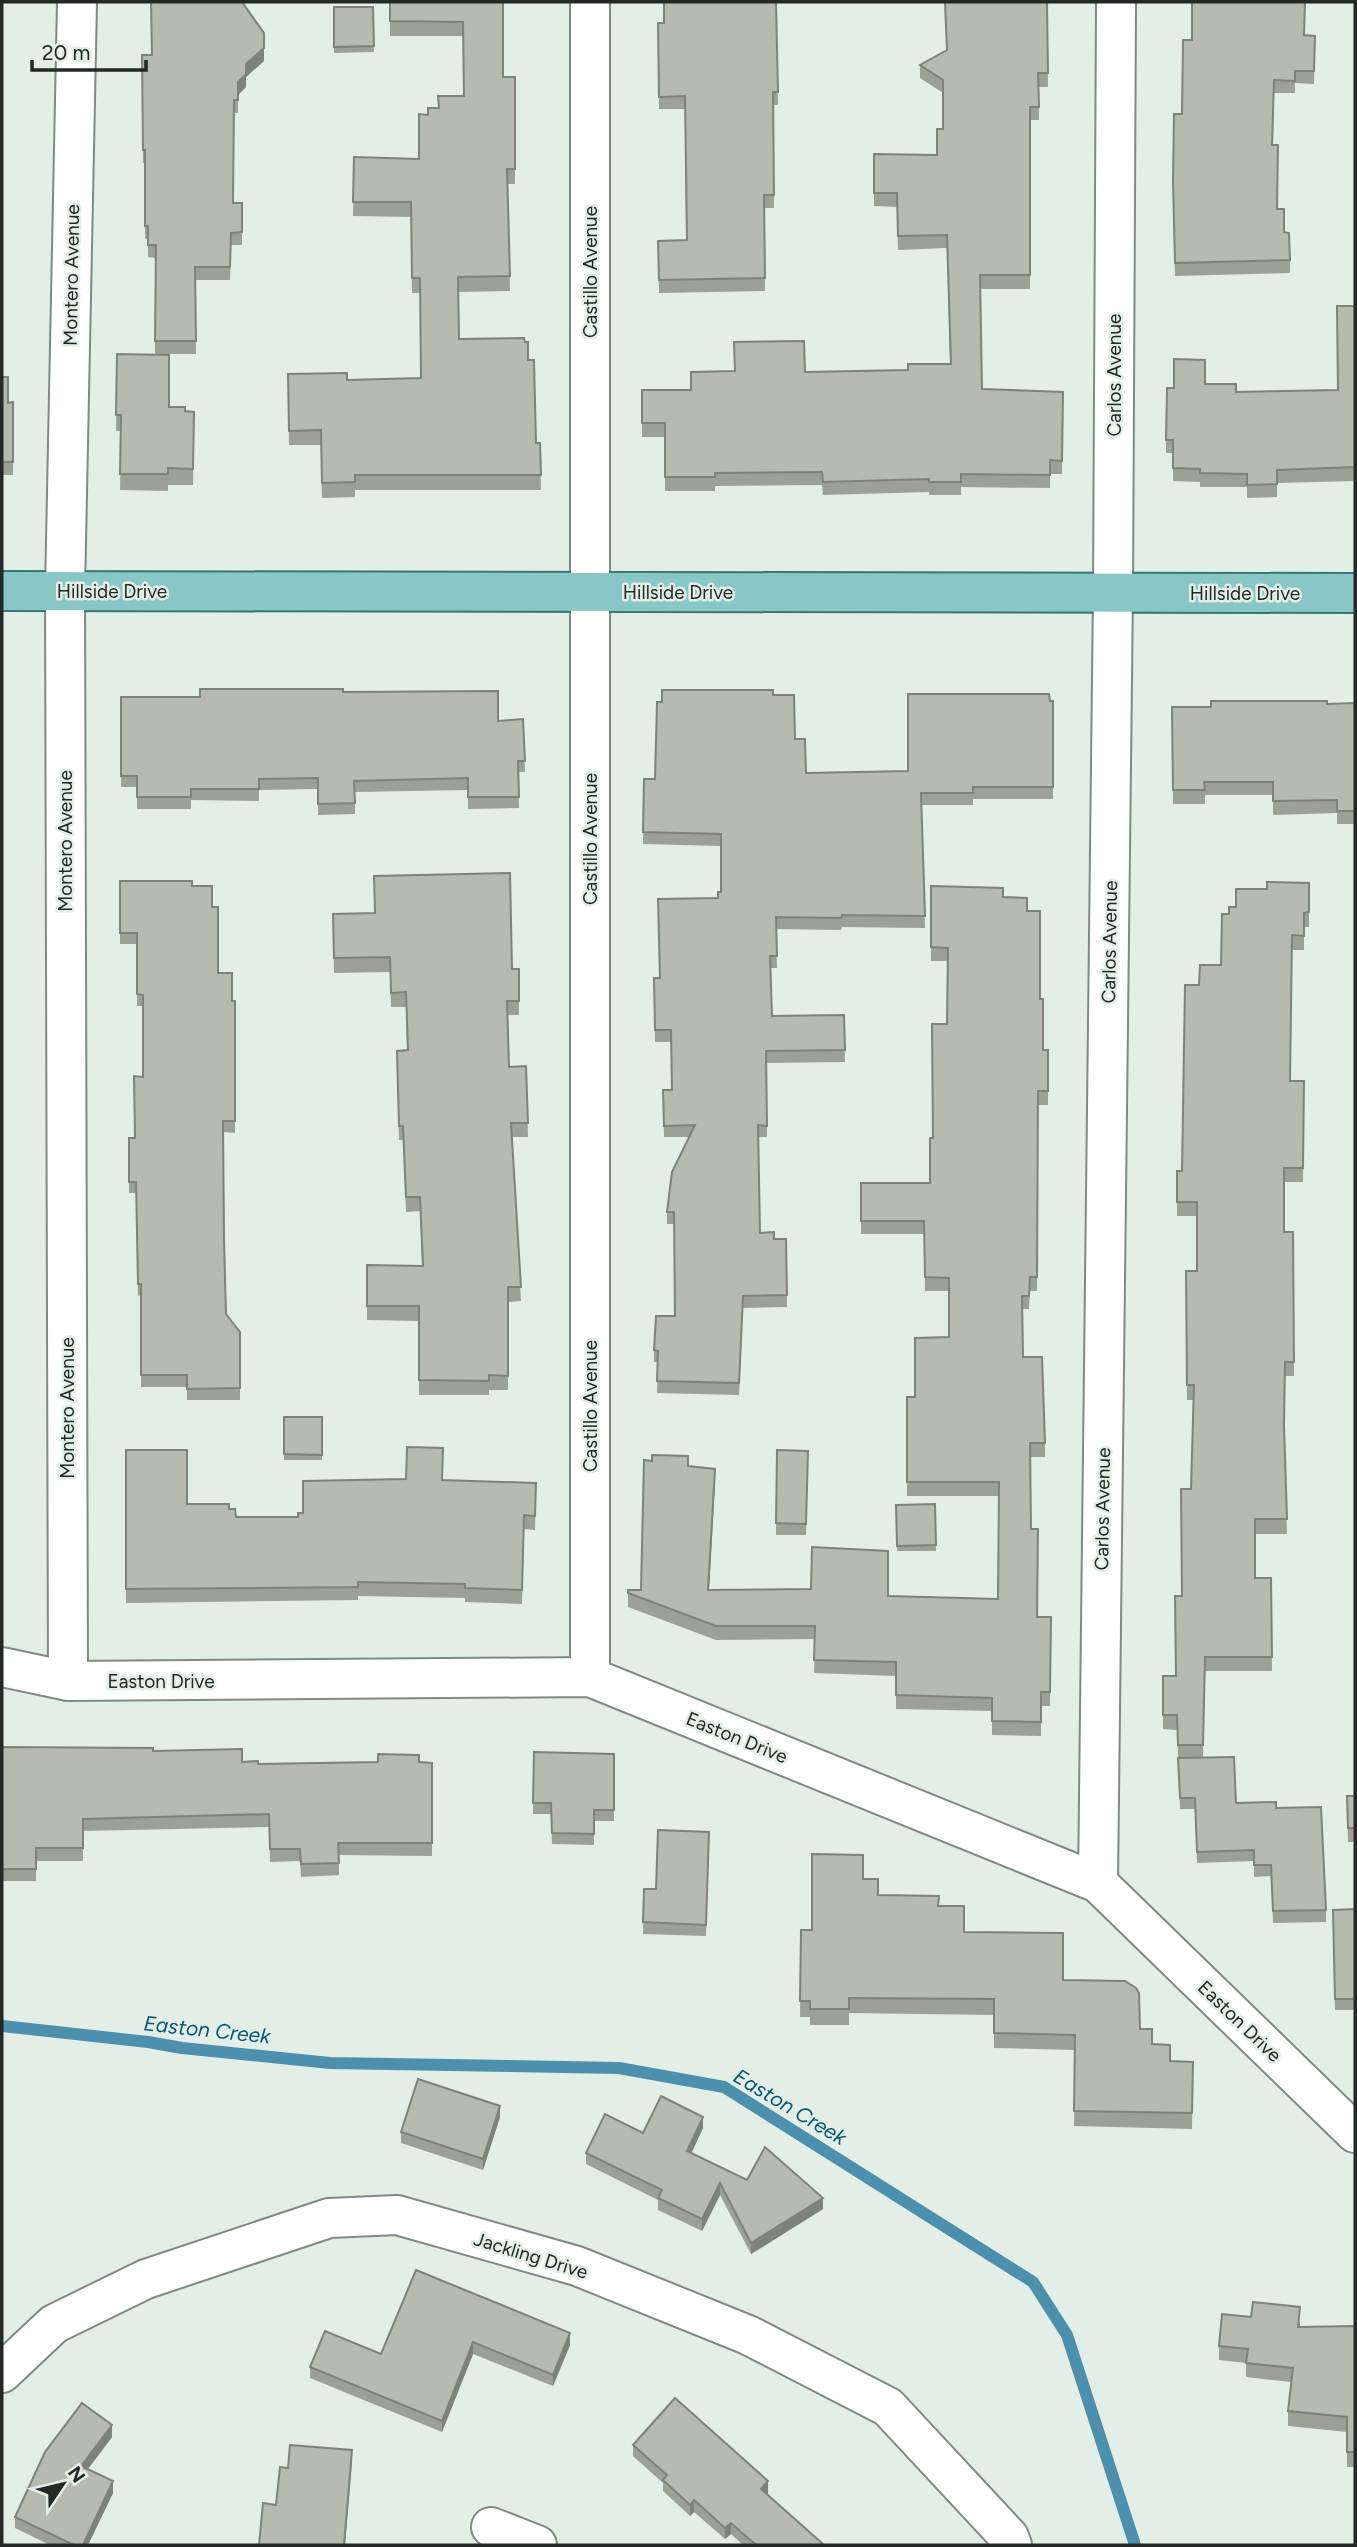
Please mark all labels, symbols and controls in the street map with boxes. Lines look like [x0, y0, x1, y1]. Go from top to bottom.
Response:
scale bar [32, 28, 145, 72]
text: 20 m [42, 40, 90, 65]
street label: Montero Avenue [59, 204, 84, 346]
street label: Castillo Avenue [579, 206, 602, 338]
street label: Carlos Avenue [1103, 314, 1126, 436]
street label: Hillside Drive [57, 580, 167, 603]
street label: Hillside Drive [623, 581, 733, 604]
street label: Hillside Drive [1190, 582, 1300, 605]
street label: Montero Avenue [54, 770, 77, 912]
street label: Castillo Avenue [579, 773, 602, 905]
street label: Carlos Avenue [1097, 880, 1122, 1004]
street label: Montero Avenue [56, 1337, 79, 1479]
street label: Castillo Avenue [579, 1340, 602, 1472]
street label: Carlos Avenue [1090, 1447, 1115, 1571]
street label: Easton Drive [107, 1670, 215, 1693]
street label: Easton Drive [683, 1707, 791, 1768]
street label: Easton Drive [1193, 1976, 1286, 2067]
water label: Easton Creek [142, 2010, 272, 2049]
water label: Easton Creek [729, 2063, 852, 2150]
street label: Jackling Drive [471, 2227, 591, 2284]
north arrow [28, 2449, 98, 2519]
text: N [63, 2462, 90, 2487]

